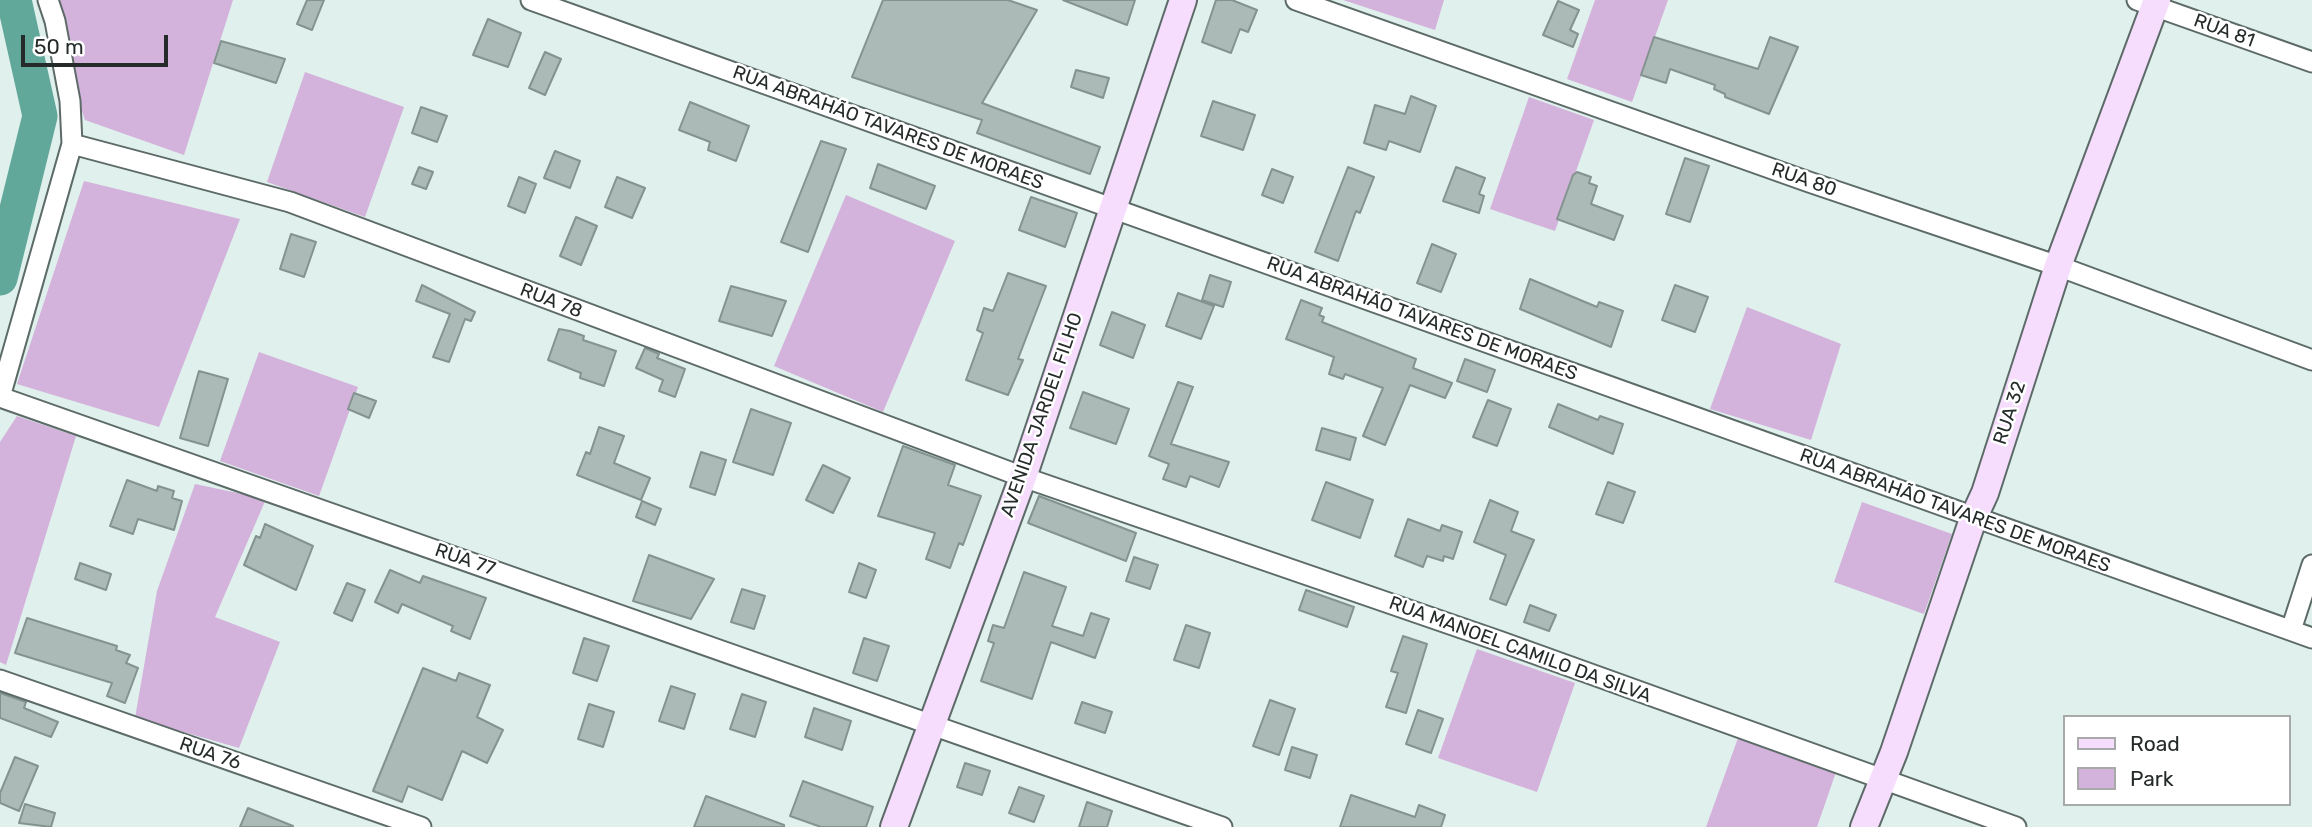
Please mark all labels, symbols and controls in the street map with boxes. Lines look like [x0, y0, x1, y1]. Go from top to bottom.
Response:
street label: RUA 81 [2190, 9, 2258, 53]
scale bar [24, 21, 172, 65]
text: 50 m [34, 34, 84, 59]
street label: RUA ABRAHÃO TAVARES DE MORAES [730, 61, 1046, 195]
street label: RUA 80 [1769, 158, 1839, 202]
street label: RUA ABRAHÃO TAVARES DE MORAES [1264, 252, 1580, 386]
street label: RUA 78 [517, 279, 585, 323]
street label: AVENIDA JARDEL FILHO [996, 310, 1088, 520]
street label: RUA 32 [1989, 378, 2031, 448]
street label: RUA ABRAHÃO TAVARES DE MORAES [1797, 444, 2113, 578]
street label: RUA 77 [432, 539, 498, 581]
street label: RUA MANOEL CAMILO DA SILVA [1386, 592, 1654, 708]
legend [2064, 715, 2291, 806]
text: Road [2130, 731, 2180, 756]
street label: RUA 76 [176, 733, 244, 775]
text: Park [2130, 766, 2174, 791]

